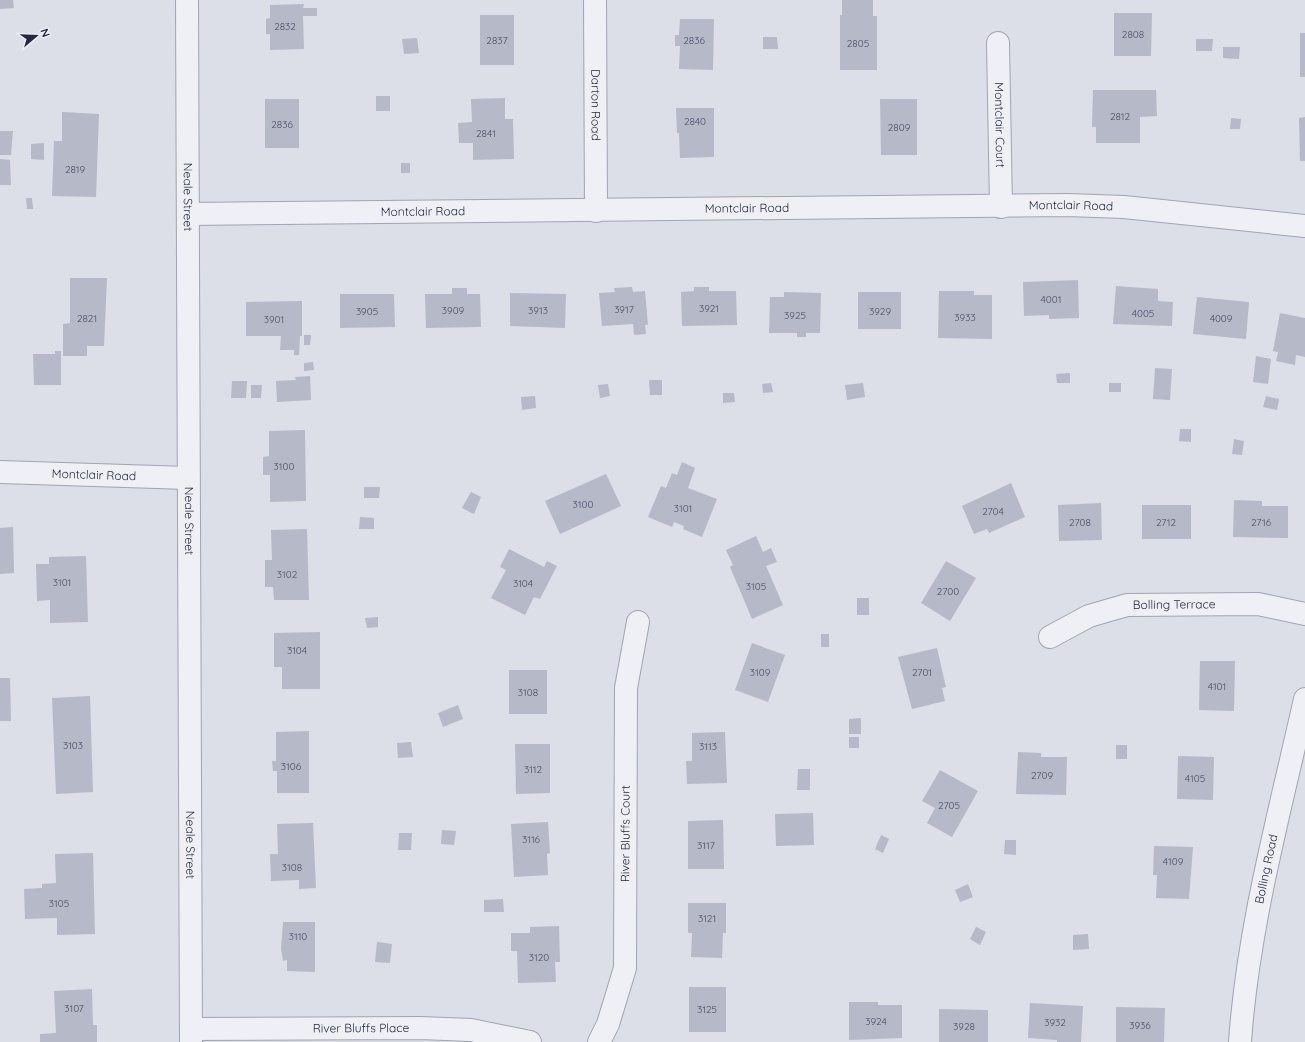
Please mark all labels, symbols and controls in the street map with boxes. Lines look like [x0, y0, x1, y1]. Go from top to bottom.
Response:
north arrow [16, 16, 56, 56]
house number: 2832 [274, 20, 296, 33]
text: N [38, 27, 53, 39]
house number: 2808 [1122, 28, 1144, 41]
house number: 2837 [486, 34, 508, 47]
house number: 2836 [683, 34, 705, 47]
house number: 2805 [847, 37, 869, 50]
street label: Darton Road [588, 69, 604, 141]
street label: Montclair Court [992, 82, 1008, 168]
house number: 2812 [1110, 110, 1131, 123]
house number: 2840 [684, 115, 706, 128]
house number: 2836 [271, 118, 293, 131]
house number: 2809 [888, 121, 911, 134]
house number: 2841 [476, 127, 496, 140]
house number: 2819 [65, 163, 86, 176]
street label: Neale Street [181, 163, 196, 231]
street label: Montclair Road [1029, 197, 1114, 214]
street label: Montclair Road [705, 200, 789, 216]
street label: Montclair Road [381, 203, 465, 219]
house number: 4001 [1041, 293, 1061, 306]
house number: 3921 [699, 302, 719, 315]
house number: 3917 [614, 303, 634, 316]
house number: 3909 [442, 304, 465, 317]
house number: 3913 [528, 304, 548, 317]
house number: 3905 [356, 305, 378, 318]
house number: 3929 [869, 305, 891, 318]
house number: 4005 [1132, 307, 1154, 320]
house number: 3925 [784, 309, 806, 322]
house number: 3933 [954, 311, 976, 324]
house number: 2821 [77, 312, 97, 325]
house number: 4009 [1210, 312, 1233, 325]
house number: 3901 [264, 313, 284, 326]
house number: 3100 [274, 460, 294, 473]
street label: Montclair Road [51, 466, 137, 483]
street label: Neale Street [182, 487, 197, 555]
house number: 3100 [573, 498, 593, 511]
house number: 3101 [674, 502, 692, 515]
house number: 2704 [982, 505, 1004, 518]
house number: 2708 [1069, 516, 1091, 529]
house number: 2712 [1156, 516, 1177, 529]
house number: 2716 [1251, 516, 1272, 529]
house number: 3102 [277, 568, 298, 581]
house number: 3101 [53, 576, 71, 589]
house number: 3104 [513, 577, 533, 590]
house number: 3105 [746, 580, 766, 593]
house number: 2700 [937, 585, 959, 598]
street label: Bolling Terrace [1133, 596, 1216, 612]
house number: 3104 [287, 644, 307, 657]
house number: 3109 [750, 666, 771, 679]
house number: 2701 [912, 666, 932, 679]
house number: 4101 [1208, 680, 1226, 693]
house number: 3108 [518, 686, 538, 699]
house number: 3103 [63, 739, 83, 752]
house number: 3113 [699, 740, 717, 753]
house number: 3106 [281, 760, 302, 773]
house number: 3112 [524, 763, 543, 776]
house number: 2709 [1031, 769, 1053, 782]
house number: 4105 [1185, 772, 1205, 785]
street label: River Bluffs Court [617, 785, 633, 882]
house number: 2705 [938, 799, 960, 812]
street label: Neale Street [183, 811, 198, 879]
house number: 3116 [522, 833, 541, 846]
street label: Bolling Road [1251, 833, 1281, 905]
house number: 3117 [697, 839, 715, 852]
house number: 4109 [1163, 855, 1184, 868]
house number: 3108 [282, 861, 302, 874]
house number: 3105 [49, 897, 69, 910]
house number: 3121 [698, 912, 716, 925]
house number: 3110 [289, 930, 307, 943]
house number: 3120 [529, 951, 549, 964]
house number: 3107 [64, 1002, 84, 1015]
house number: 3125 [697, 1003, 717, 1016]
house number: 3924 [865, 1015, 887, 1028]
house number: 3932 [1044, 1016, 1066, 1029]
house number: 3936 [1129, 1019, 1151, 1032]
street label: River Bluffs Place [313, 1020, 410, 1035]
house number: 3928 [953, 1020, 975, 1033]

